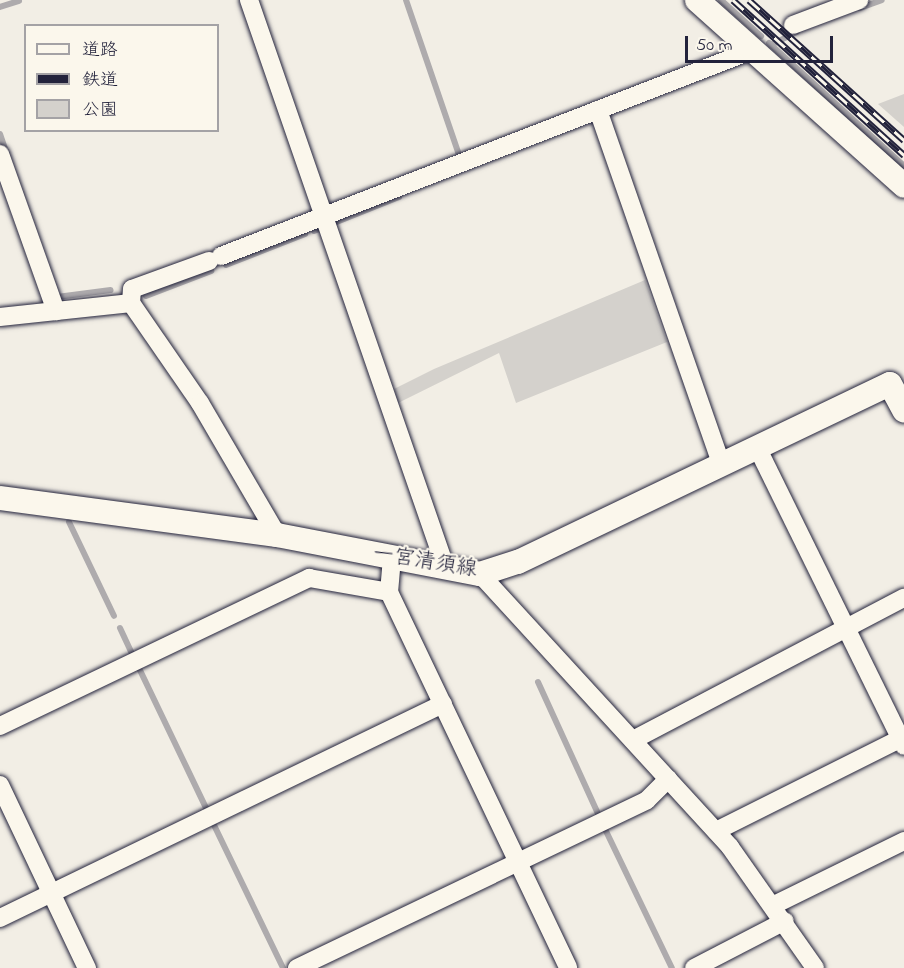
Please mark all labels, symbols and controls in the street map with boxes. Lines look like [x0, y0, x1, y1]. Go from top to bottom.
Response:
legend [24, 24, 219, 132]
scale bar [688, 24, 836, 62]
text: 50 m [696, 33, 733, 59]
text: 道路 [82, 38, 118, 64]
text: 鉄道 [82, 68, 118, 94]
text: 公園 [82, 98, 118, 124]
street label: 一宮清須線 [371, 541, 479, 583]

